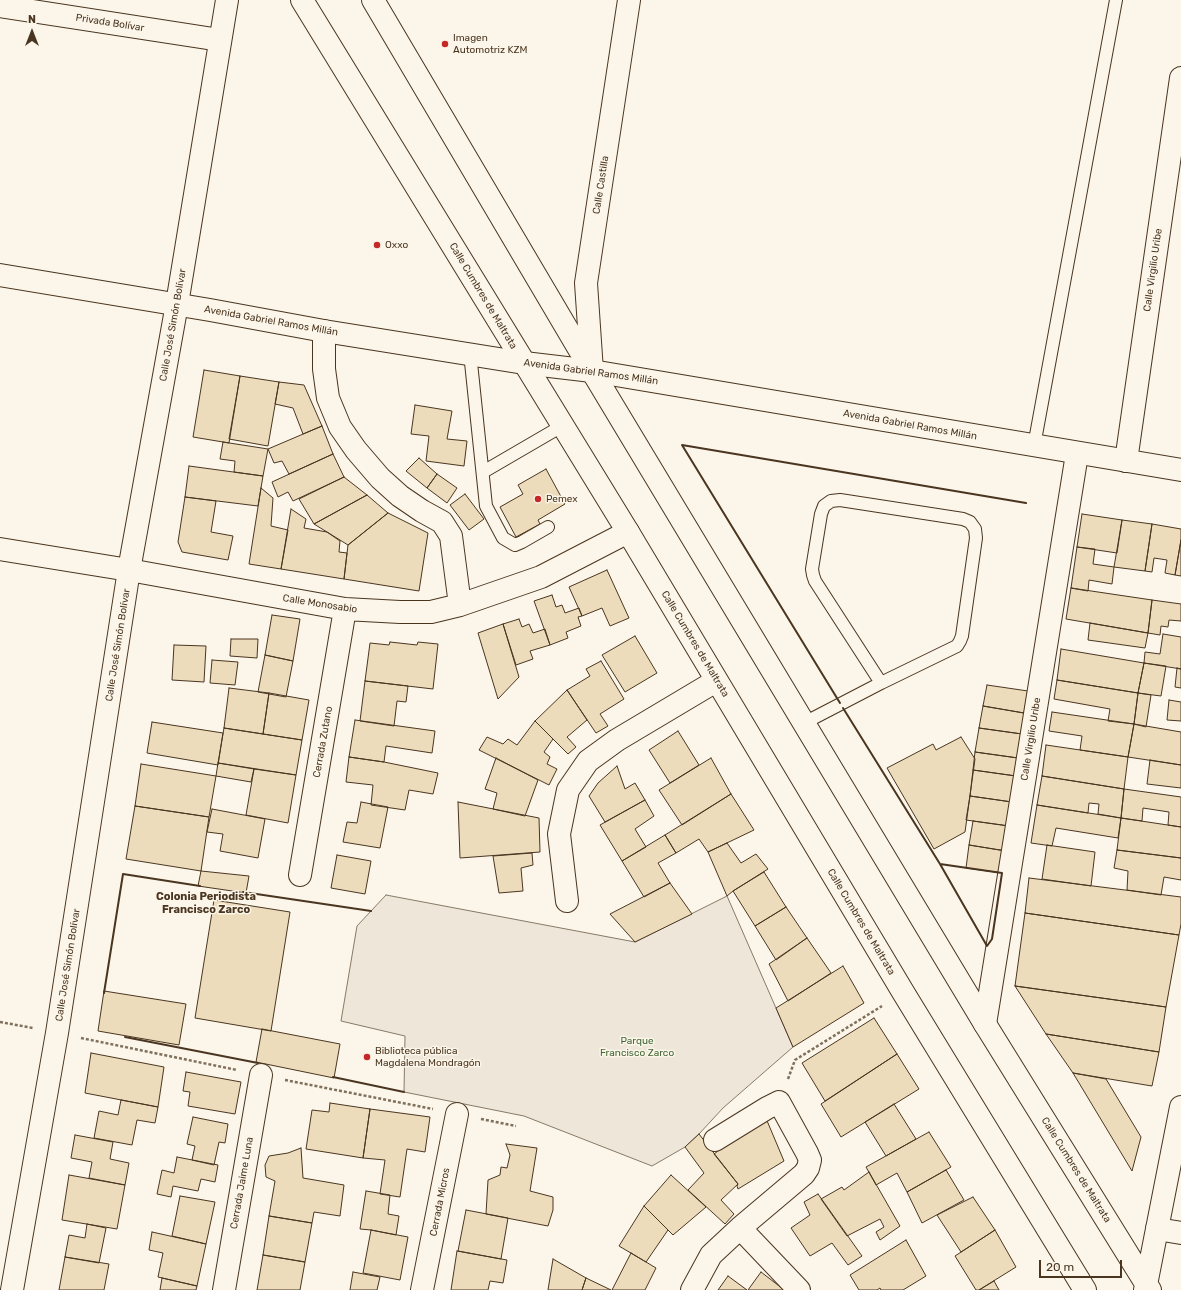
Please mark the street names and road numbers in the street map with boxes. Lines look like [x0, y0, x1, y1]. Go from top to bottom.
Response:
street label: Privada Bolívar [75, 12, 145, 34]
street label: Calle Castilla [590, 155, 612, 215]
street label: Calle Virgilio Uribe [1141, 228, 1165, 312]
street label: Calle Cumbres de Maltrata [446, 241, 520, 351]
street label: Calle José Simón Bolívar [157, 268, 189, 382]
street label: Avenida Gabriel Ramos Millán [203, 303, 339, 339]
street label: Avenida Gabriel Ramos Millán [523, 357, 659, 387]
street label: Avenida Gabriel Ramos Millán [842, 407, 978, 443]
street label: Calle José Simón Bolívar [103, 588, 133, 702]
street label: Calle Cumbres de Maltrata [658, 589, 732, 699]
street label: Calle Monosabio [282, 592, 358, 616]
street label: Calle Virgilio Uribe [1019, 697, 1043, 781]
street label: Cerrada Zutano [311, 705, 335, 779]
street label: Calle Cumbres de Maltrata [824, 867, 898, 977]
street label: Calle José Simón Bolívar [53, 908, 83, 1022]
street label: Calle Cumbres de Maltrata [1039, 1115, 1113, 1225]
street label: Cerrada Jaime Luna [228, 1136, 256, 1230]
street label: Cerrada Micros [427, 1167, 453, 1237]

